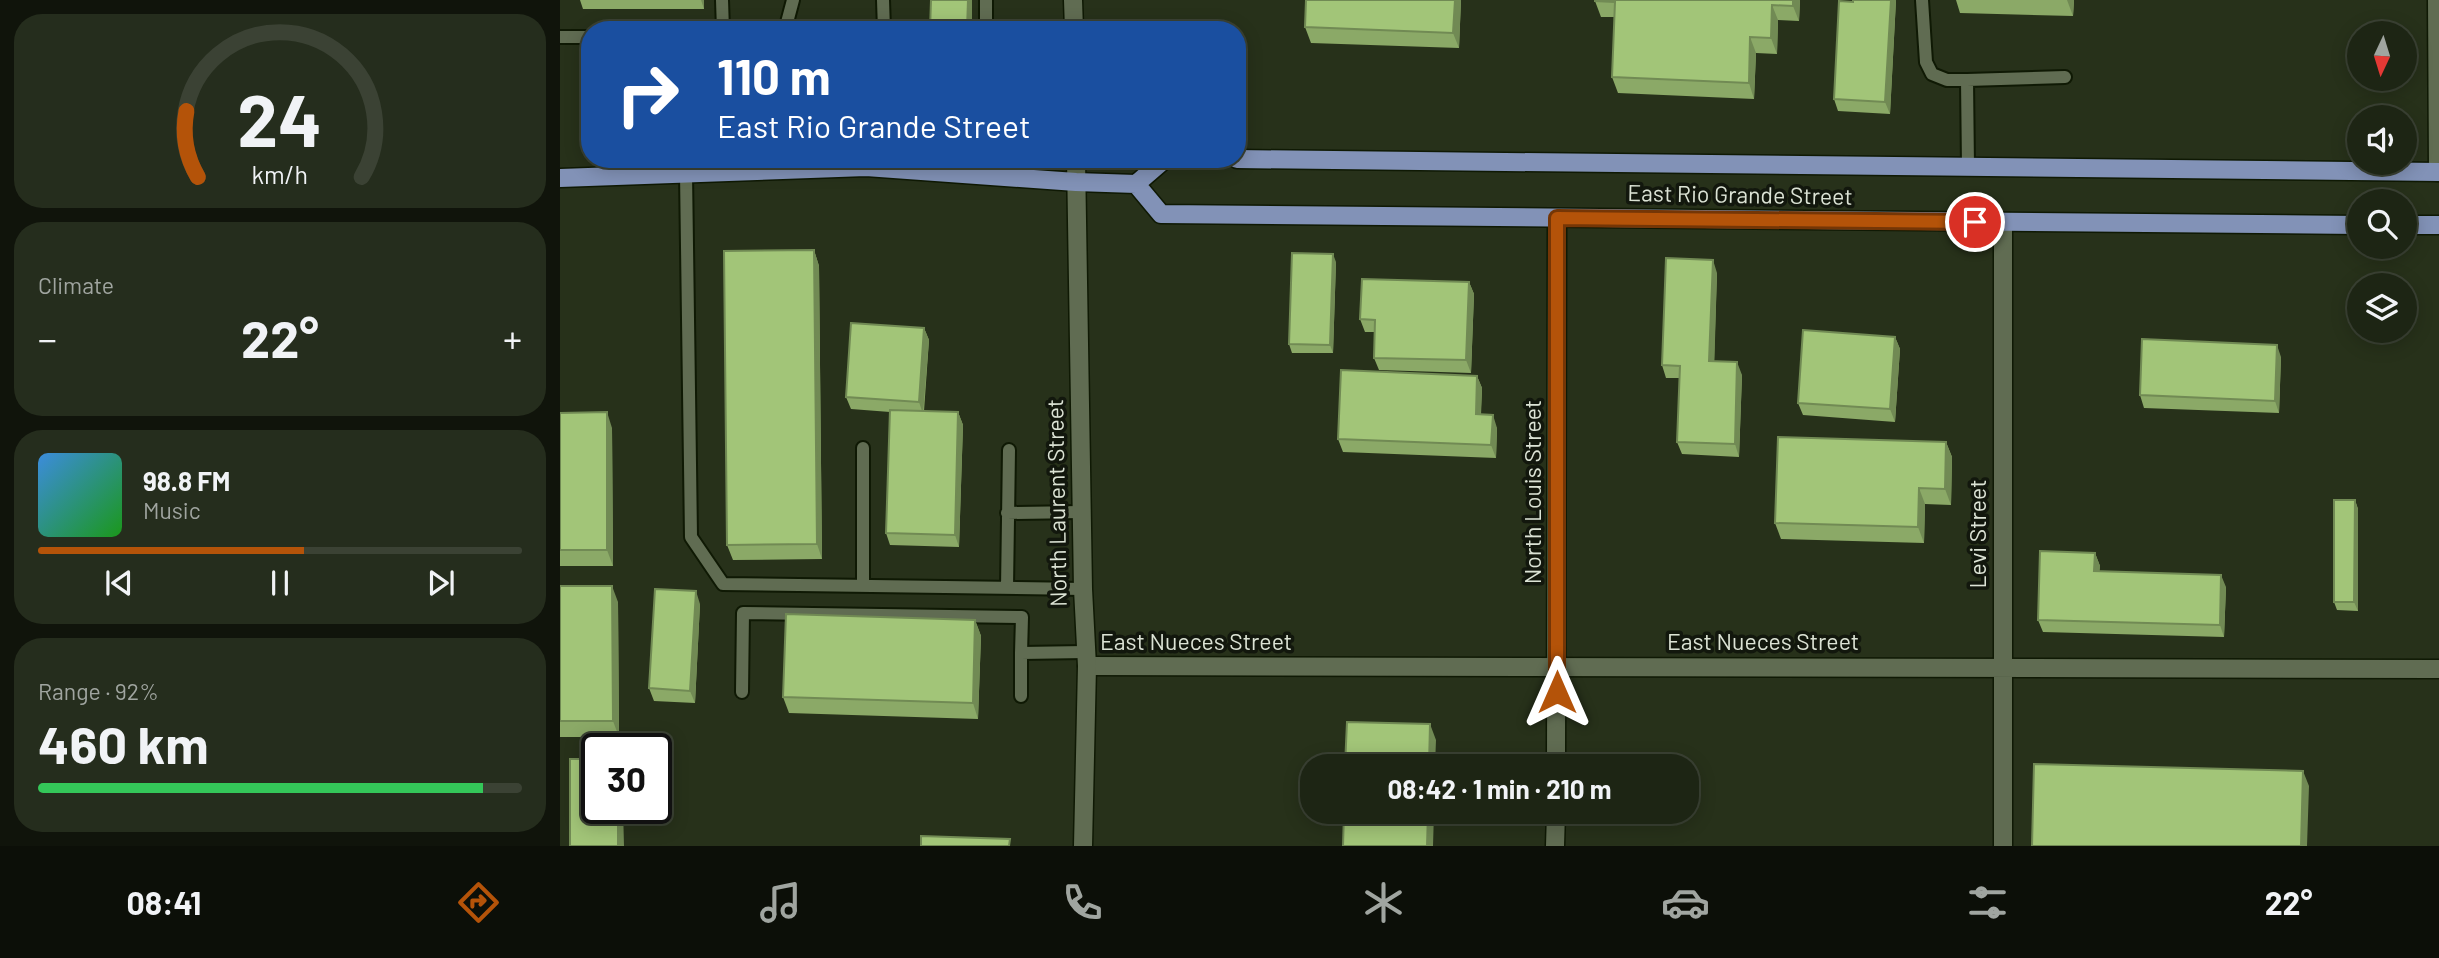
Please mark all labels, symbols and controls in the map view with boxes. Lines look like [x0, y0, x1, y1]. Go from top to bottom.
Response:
north arrow [2347, 21, 2417, 91]
map controls [2347, 21, 2417, 343]
text: 110 m [717, 46, 831, 105]
icon: right [602, 49, 693, 140]
text: 24 [238, 74, 322, 162]
button: sound [2347, 105, 2417, 175]
text: East Rio Grande Street [717, 106, 1031, 144]
text: km/h [252, 159, 308, 189]
street label: East Rio Grande Street [1627, 178, 1853, 210]
button: search [2347, 189, 2417, 259]
pin [1945, 192, 2005, 252]
icon: arrive [1956, 203, 1994, 241]
text: Climate [38, 271, 114, 299]
button: layers [2347, 273, 2417, 343]
text: 22° [241, 306, 319, 368]
text: − [38, 315, 57, 361]
text: + [503, 315, 522, 361]
street label: North Laurent Street [1040, 399, 1072, 607]
street label: North Louis Street [1518, 400, 1546, 584]
text: 98.8 FM [143, 465, 230, 496]
street label: Levi Street [1963, 479, 1991, 589]
text: Music [143, 496, 201, 524]
icon: previous [100, 564, 138, 602]
icon: pause [261, 564, 299, 602]
icon: next [422, 564, 460, 602]
street label: East Nueces Street [1100, 627, 1292, 655]
street label: East Nueces Street [1667, 627, 1859, 655]
position arrow [1520, 655, 1594, 729]
text: Range · 92% [38, 677, 159, 705]
text: 460 km [38, 712, 209, 774]
speed limit sign: 30 [581, 733, 672, 824]
text: 08:42 · 1 min · 210 m [1388, 773, 1611, 804]
icon: directions [454, 878, 503, 927]
icon: music [756, 878, 805, 927]
icon: phone [1058, 878, 1107, 927]
icon: climate [1359, 878, 1408, 927]
icon: car [1661, 878, 1710, 927]
icon: filters [1963, 878, 2012, 927]
text: 08:41 [126, 883, 201, 921]
text: 22° [2265, 883, 2313, 921]

